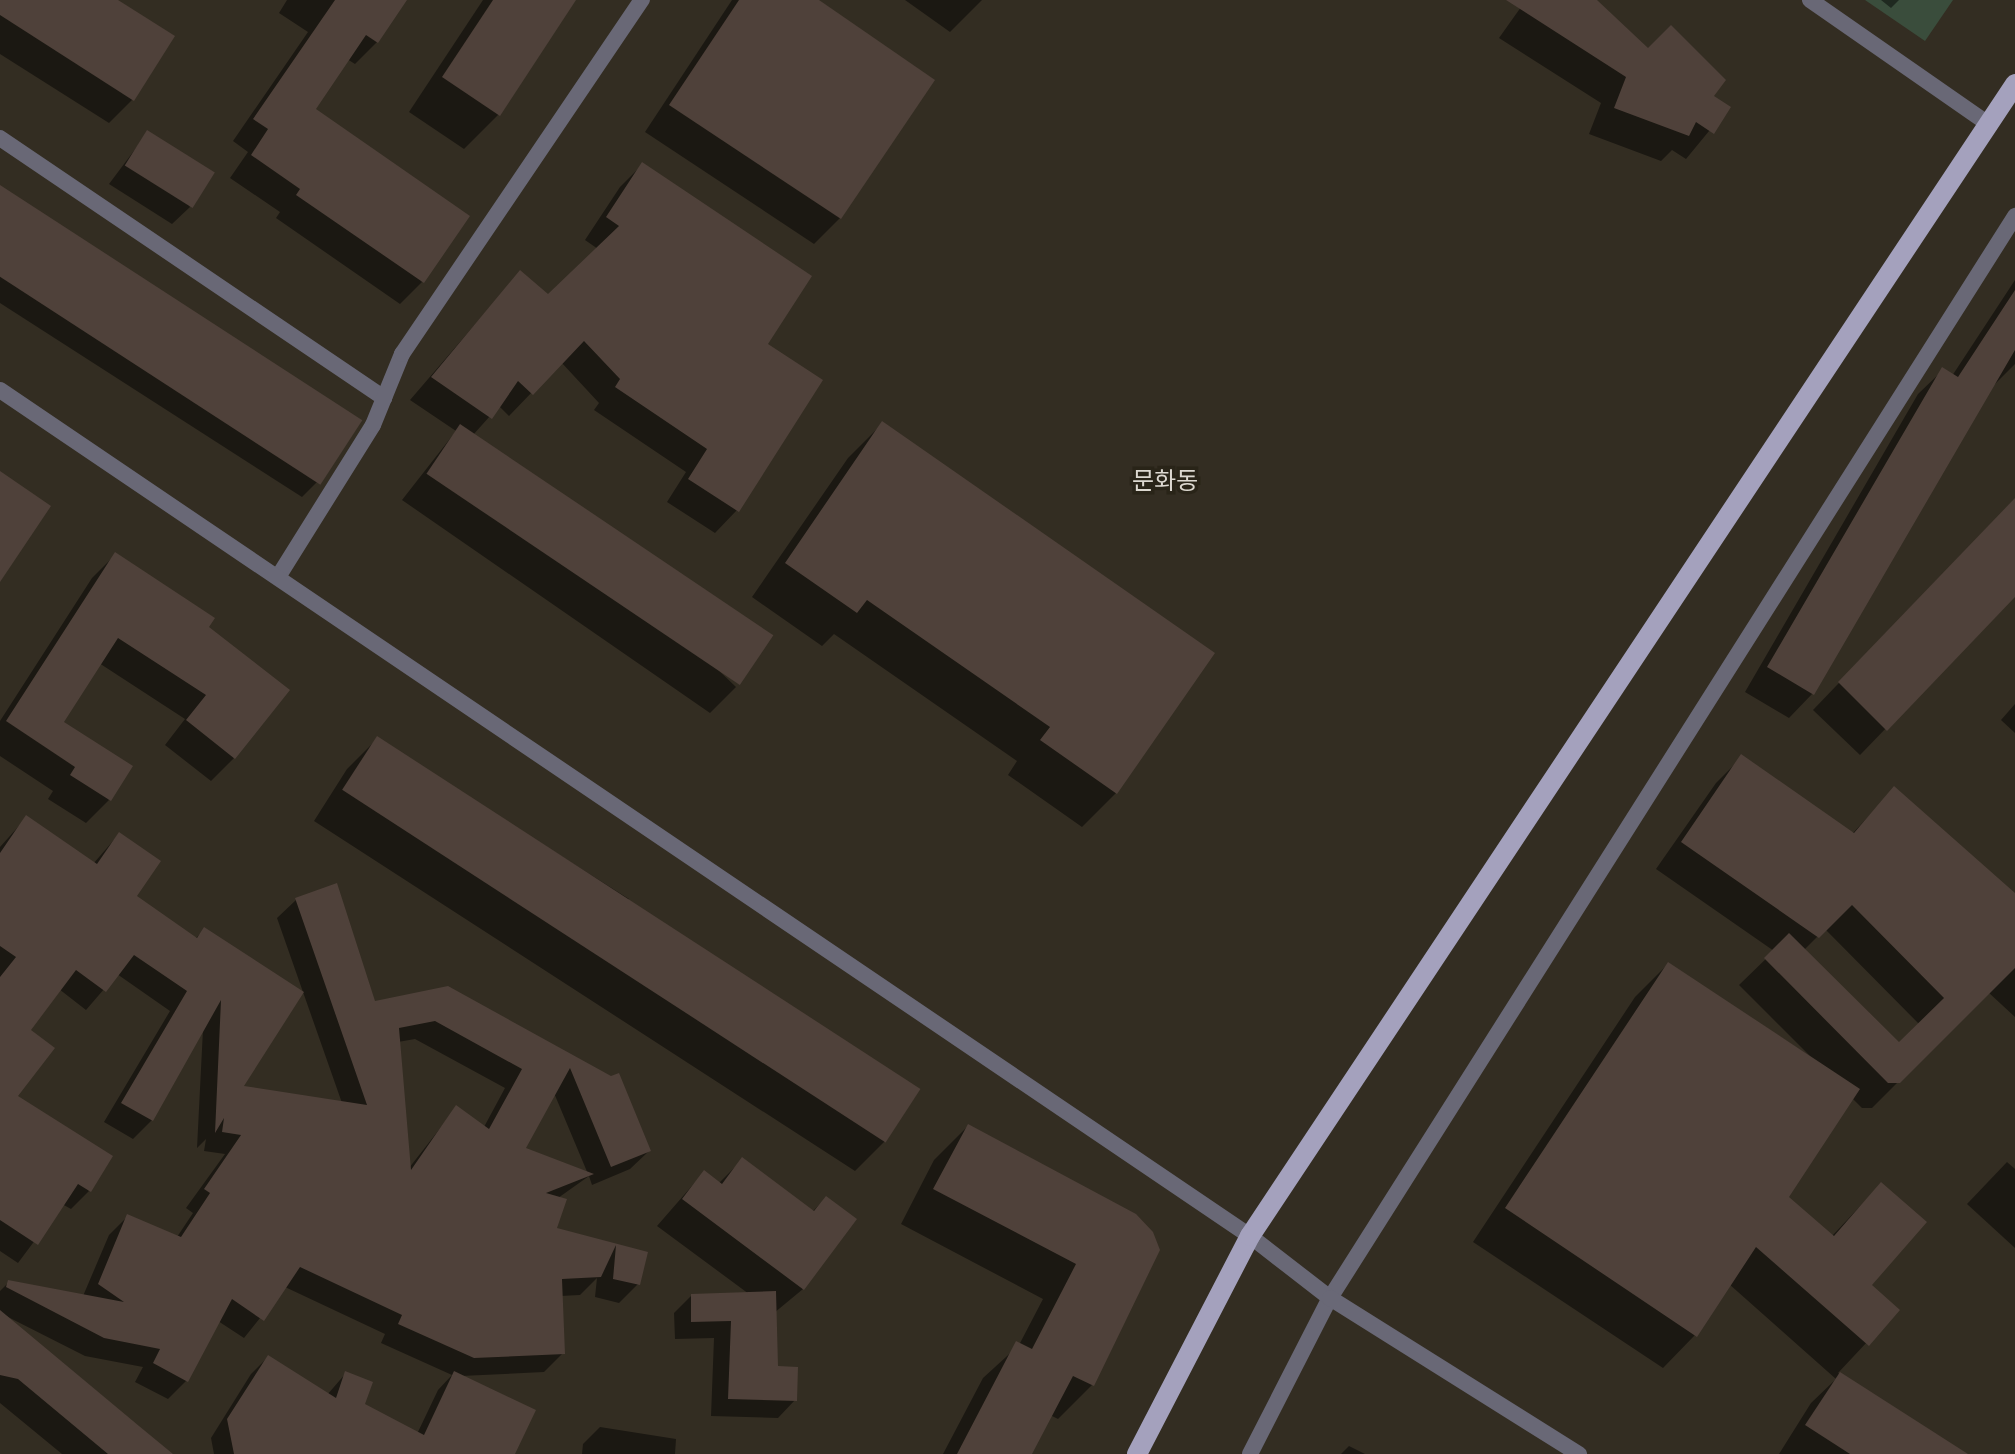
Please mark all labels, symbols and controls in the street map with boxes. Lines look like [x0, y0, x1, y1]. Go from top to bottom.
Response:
district label: 문화동 [1132, 466, 1198, 494]

